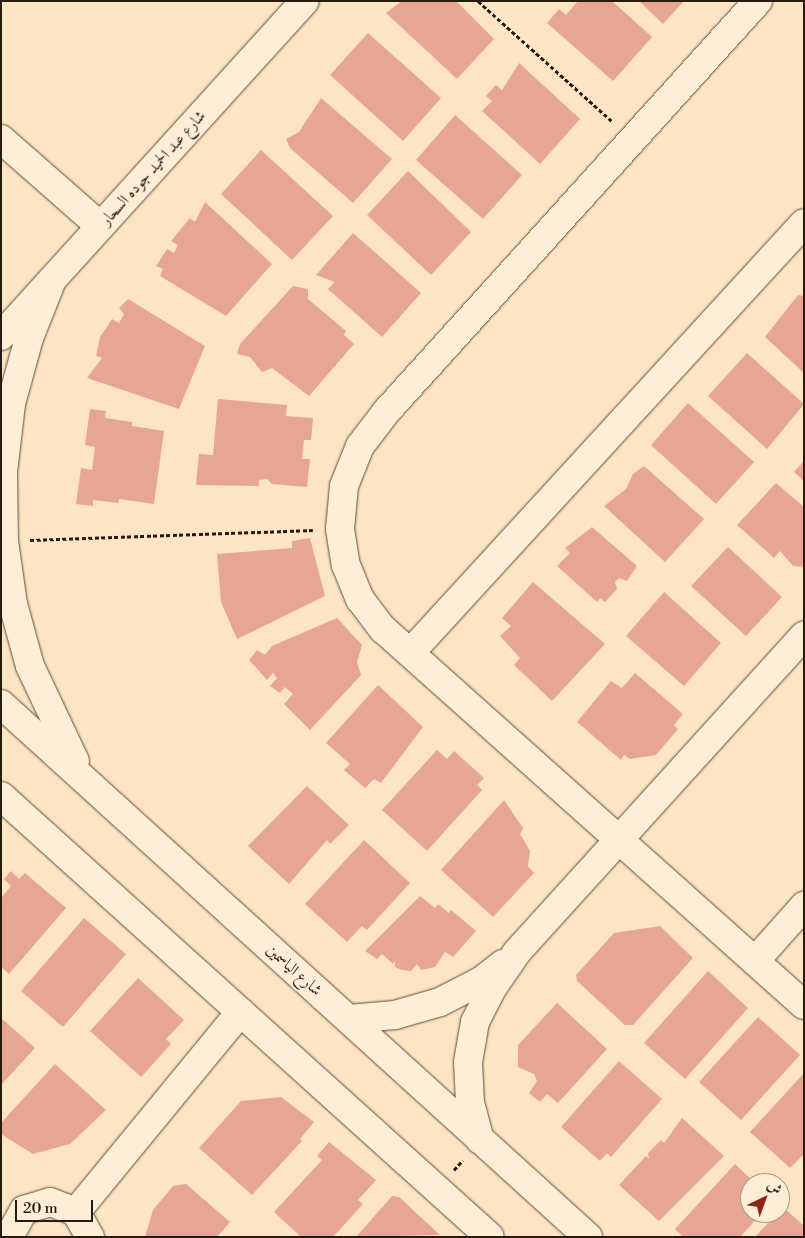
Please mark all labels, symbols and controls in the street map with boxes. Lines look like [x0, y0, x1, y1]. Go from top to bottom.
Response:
street label: شارع عبد الحميد جوده السحار [96, 106, 210, 230]
street label: شارع الياسمين [262, 940, 326, 1000]
north arrow [740, 1173, 790, 1223]
text: ش [763, 1176, 786, 1199]
scale bar [18, 1190, 95, 1222]
text: 20 m [23, 1199, 58, 1218]

